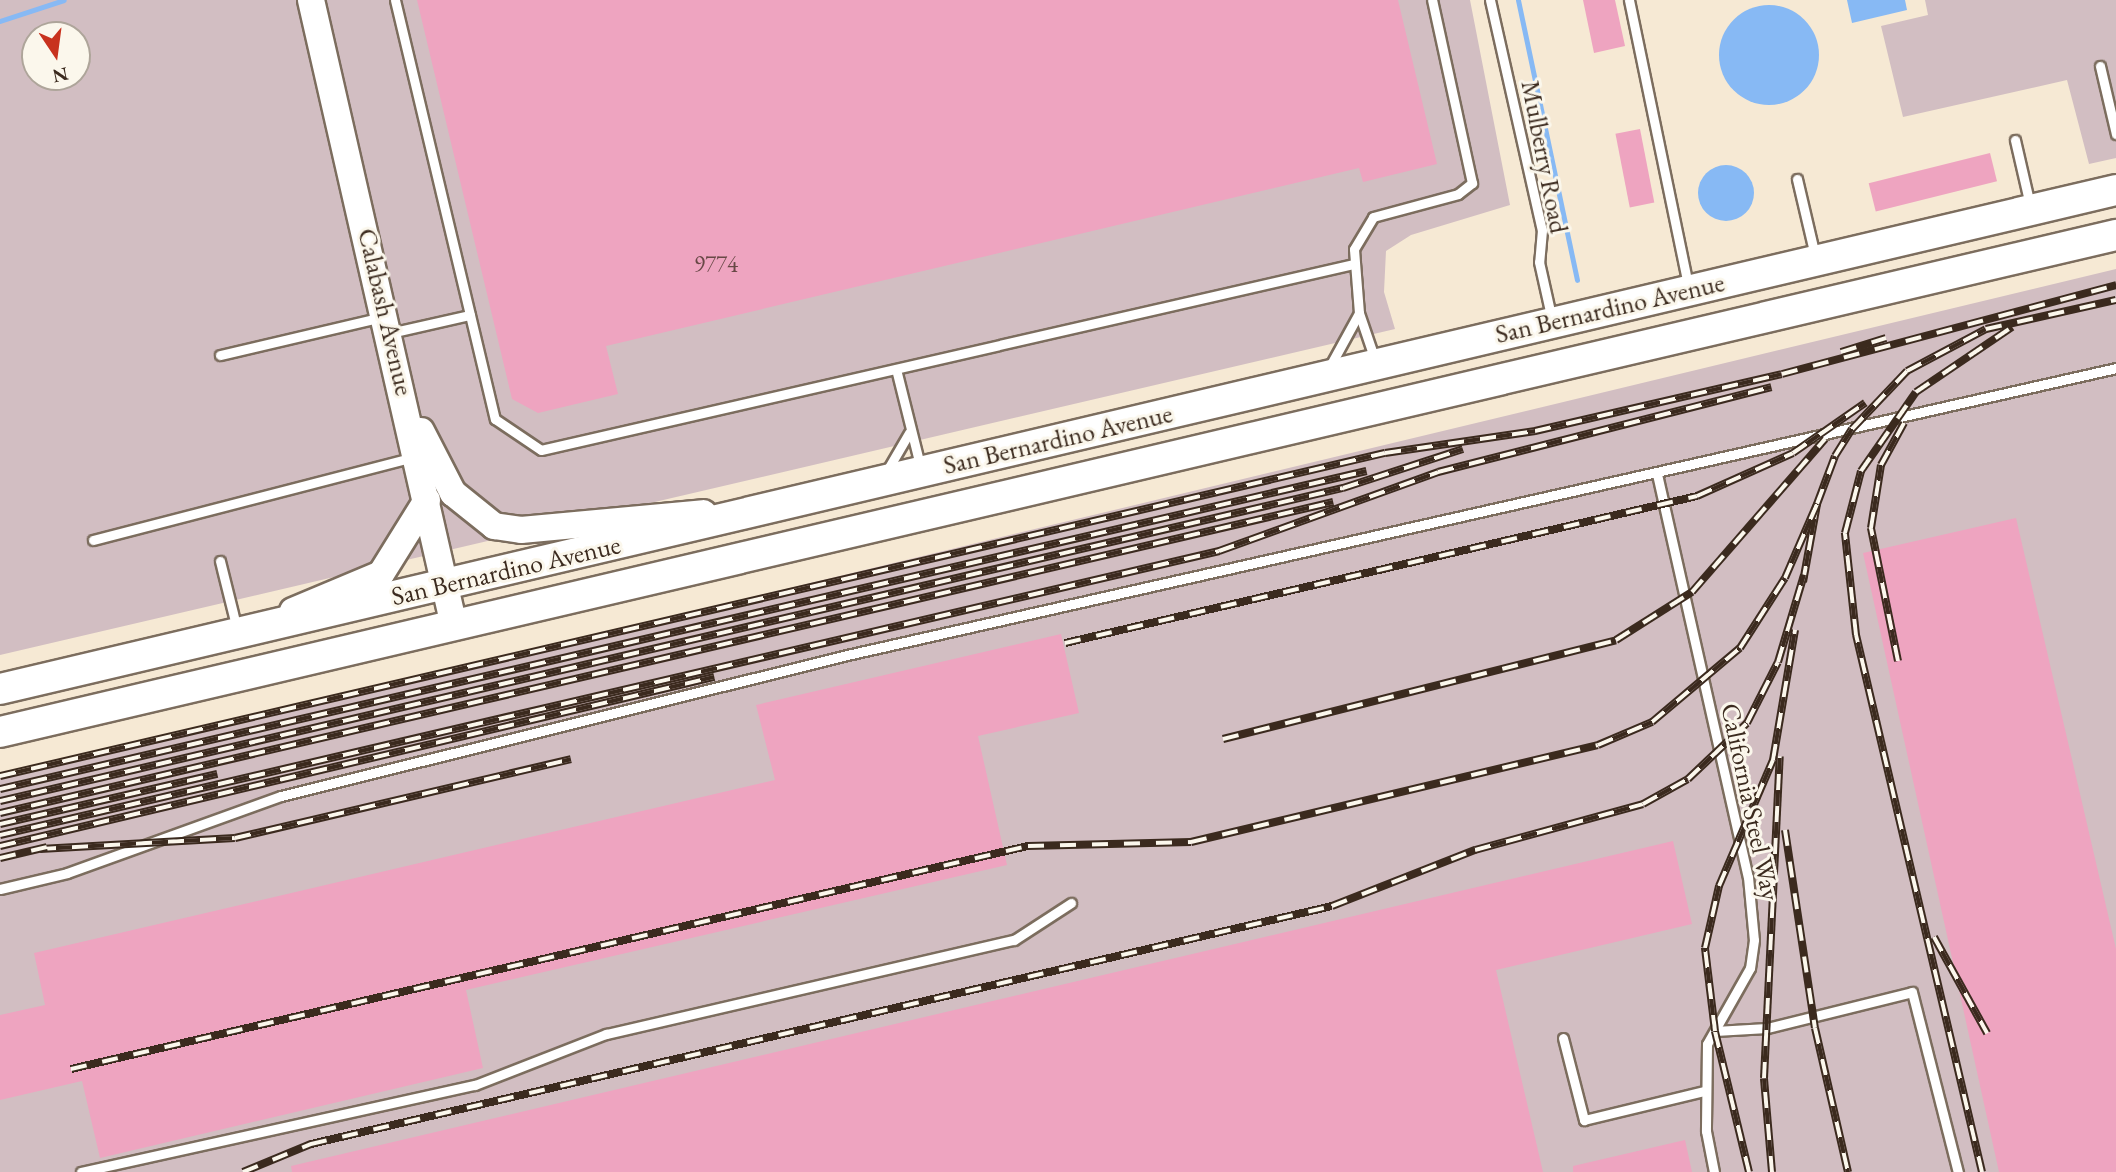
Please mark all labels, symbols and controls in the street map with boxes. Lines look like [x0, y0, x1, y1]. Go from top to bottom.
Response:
north arrow [21, 21, 91, 91]
text: N [50, 61, 71, 89]
street label: Mulberry Road [1514, 78, 1574, 236]
street label: Calabash Avenue [351, 226, 419, 398]
house number: 9774 [694, 250, 738, 278]
street label: San Bernardino Avenue [1492, 267, 1728, 351]
street label: San Bernardino Avenue [940, 398, 1176, 482]
street label: San Bernardino Avenue [388, 529, 624, 613]
street label: California Steel Way [1714, 701, 1786, 903]

